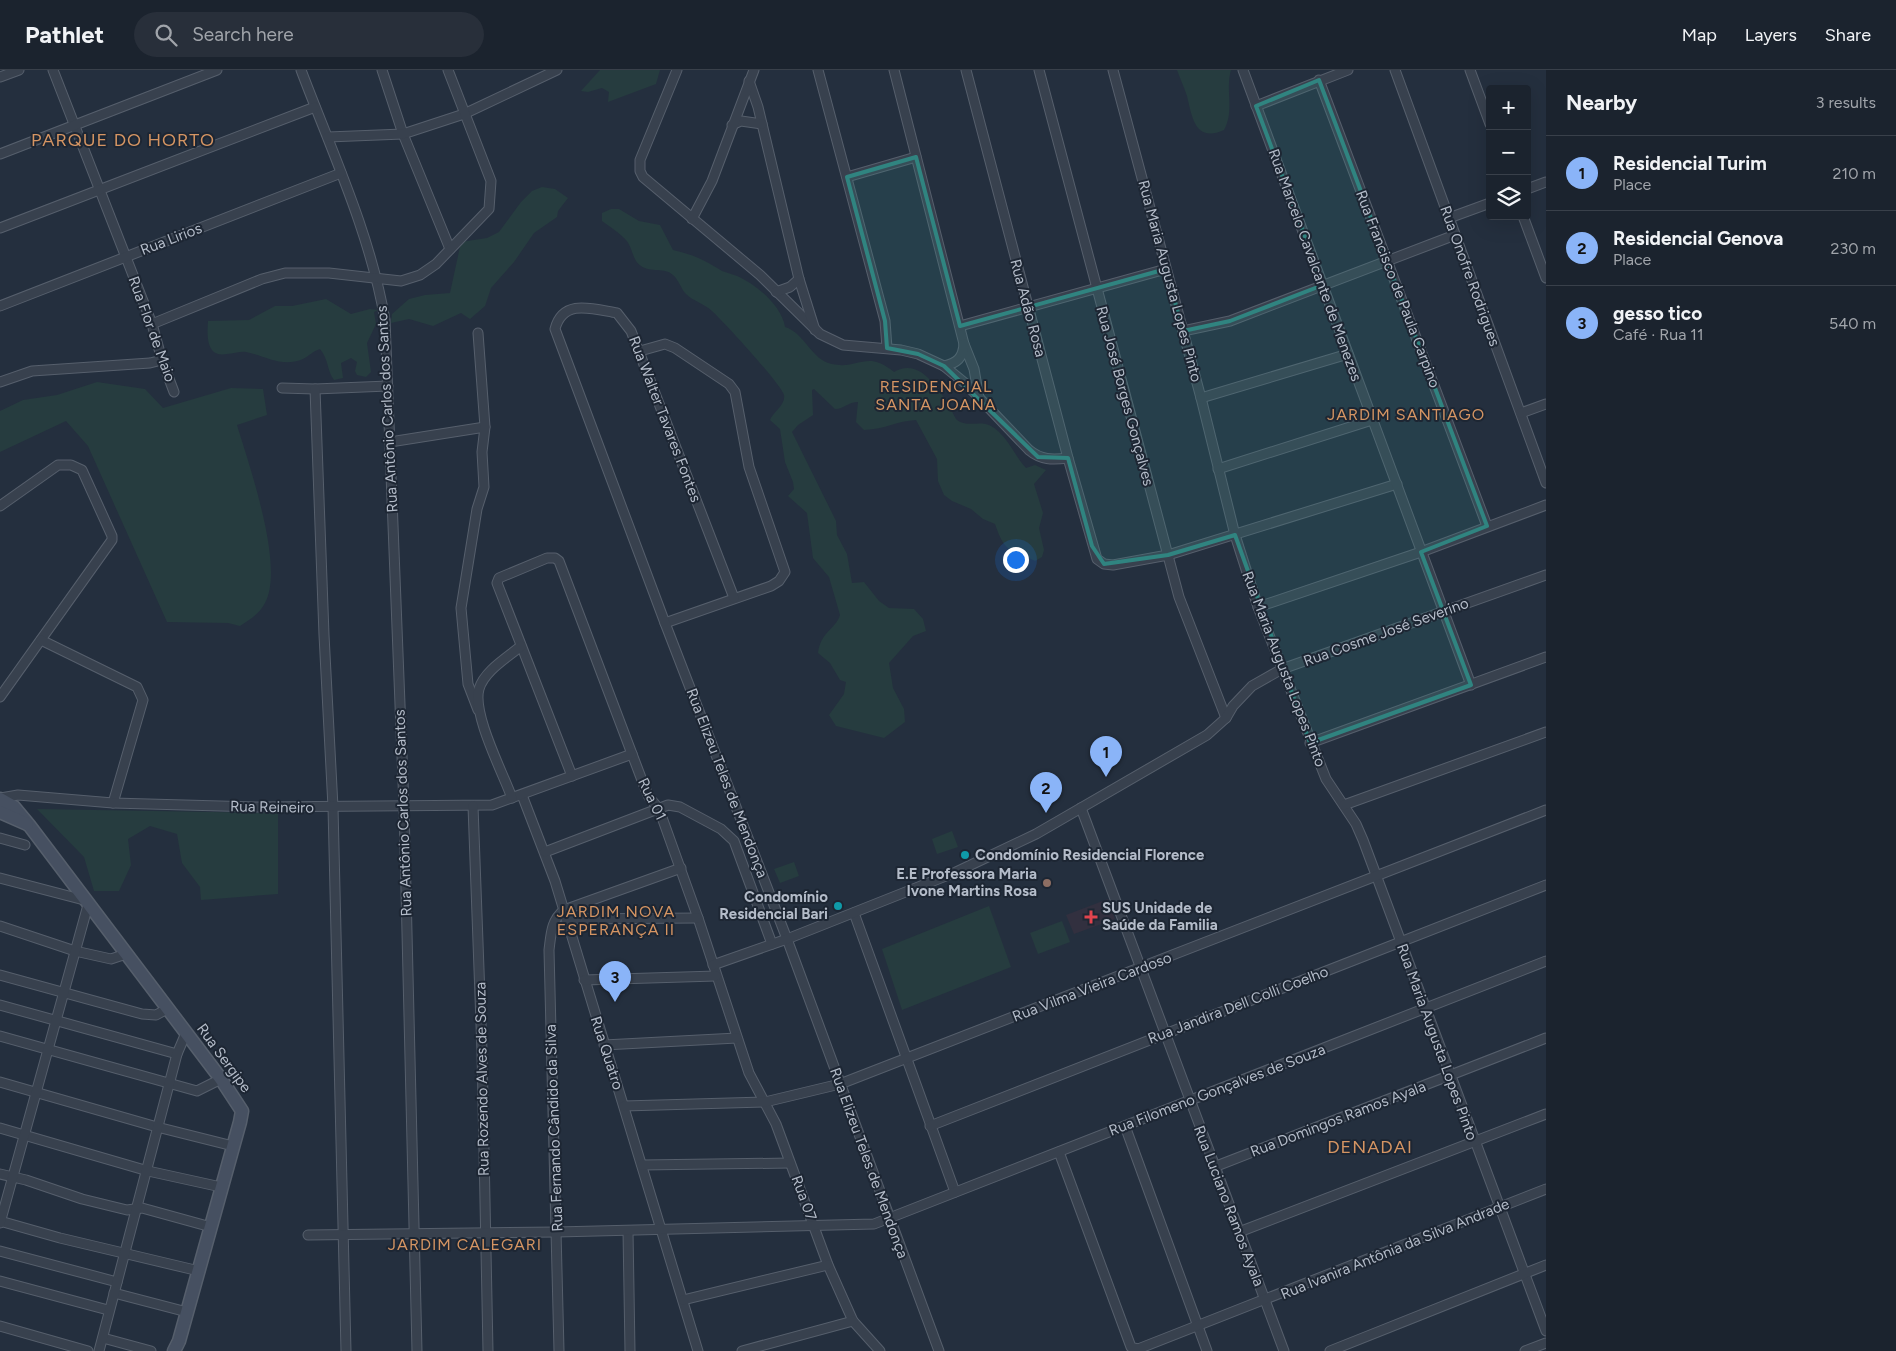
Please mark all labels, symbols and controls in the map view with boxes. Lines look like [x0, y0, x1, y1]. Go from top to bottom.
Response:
search box [134, 12, 484, 57]
text: Pathlet [25, 20, 104, 49]
icon: search [152, 21, 180, 49]
text: Search here [192, 23, 294, 46]
text: Map [1682, 24, 1717, 46]
text: Layers [1745, 24, 1797, 46]
text: Share [1825, 24, 1871, 46]
map controls [1486, 85, 1531, 220]
button: + [1486, 85, 1531, 130]
text: Nearby [1566, 90, 1637, 115]
text: 3 results [1816, 93, 1876, 112]
district label: PARQUE DO HORTO [31, 129, 215, 151]
button: − [1486, 130, 1531, 175]
street label: Rua Marcelo Cavalcante de Menezes [1265, 146, 1365, 384]
text: Residencial Turim [1613, 152, 1767, 175]
text: 1 [1579, 164, 1585, 183]
text: 210 m [1833, 164, 1876, 183]
button: layers [1486, 175, 1531, 220]
text: Place [1613, 175, 1651, 194]
street label: Rua Maria Augusta Lopes Pinto [1134, 178, 1206, 384]
street label: Rua Francisco de Paula Carpino [1352, 188, 1444, 391]
street label: Rua Onofre Rodrigues [1436, 203, 1504, 349]
street label: Rua Lirios [138, 219, 204, 259]
text: Residencial Genova [1613, 227, 1783, 250]
text: 2 [1577, 239, 1587, 258]
text: 230 m [1831, 239, 1876, 258]
text: Place [1613, 250, 1651, 269]
street label: Rua Adão Rosa [1006, 257, 1050, 359]
street label: Rua Flor de Maio [125, 274, 180, 385]
text: gesso tico [1613, 302, 1702, 325]
street label: Rua José Borges Gonçalves [1092, 304, 1158, 488]
street label: Rua Antônio Carlos dos Santos [373, 305, 401, 513]
text: 3 [1578, 314, 1586, 333]
text: 540 m [1829, 314, 1876, 333]
text: Café · Rua 11 [1613, 325, 1704, 344]
street label: Rua Walter Tavares Fontes [625, 333, 705, 505]
district label: RESIDENCIAL SANTA JOANA [875, 377, 997, 414]
district label: JARDIM SANTIAGO [1327, 405, 1485, 424]
your location [1003, 547, 1029, 573]
street label: Rua Maria Augusta Lopes Pinto [1238, 569, 1330, 770]
street label: Rua Cosme José Severino [1301, 594, 1471, 670]
street label: Rua Elizeu Teles de Mendonça [682, 686, 772, 880]
street label: Rua Antônio Carlos dos Santos [390, 709, 416, 917]
pin: 1 [1090, 736, 1122, 777]
pin: 2 [1030, 772, 1062, 813]
street label: Rua 01 [634, 775, 670, 823]
street label: Rua Reineiro [230, 797, 314, 817]
place label: Condomínio Residencial Florence [975, 846, 1205, 864]
marker: Condomínio Residencial Florence [959, 849, 971, 861]
place label: E.E Professora Maria Ivone Martins Rosa [896, 865, 1037, 900]
marker: E.E Professora Maria Ivone Martins Rosa [1041, 877, 1053, 889]
place label: Condomínio Residencial Bari [719, 888, 828, 923]
place label: SUS Unidade de Saúde da Familia [1102, 899, 1218, 934]
marker: Condomínio Residencial Bari [832, 900, 844, 912]
district label: JARDIM NOVA ESPERANÇA II [557, 902, 675, 939]
marker: SUS Unidade de Saúde da Familia [1084, 910, 1098, 924]
street label: Rua Maria Augusta Lopes Pinto [1393, 941, 1481, 1143]
street label: Rua Vilma Vieira Cardoso [1010, 948, 1174, 1026]
pin: 3 [599, 961, 631, 1002]
street label: Rua Jandira Dell Colli Coelho [1145, 962, 1331, 1048]
street label: Rua Rozendo Alves de Souza [471, 982, 493, 1176]
street label: Rua Quatro [587, 1014, 627, 1092]
street label: Rua Sergipe [193, 1020, 255, 1096]
street label: Rua Fernando Cândido da Silva [541, 1024, 567, 1232]
street label: Rua Filomeno Gonçalves de Souza [1106, 1040, 1328, 1140]
street label: Rua Elizeu Teles de Mendonça [826, 1065, 912, 1261]
street label: Rua Domingos Ramos Ayala [1248, 1077, 1428, 1161]
street label: Rua Luciano Ramos Ayala [1190, 1123, 1268, 1289]
district label: DENADAI [1327, 1136, 1413, 1158]
street label: Rua 07 [788, 1173, 820, 1223]
street label: Rua Ivanira Antônia da Silva Andrade [1278, 1195, 1512, 1303]
district label: JARDIM CALEGARI [388, 1235, 542, 1254]

